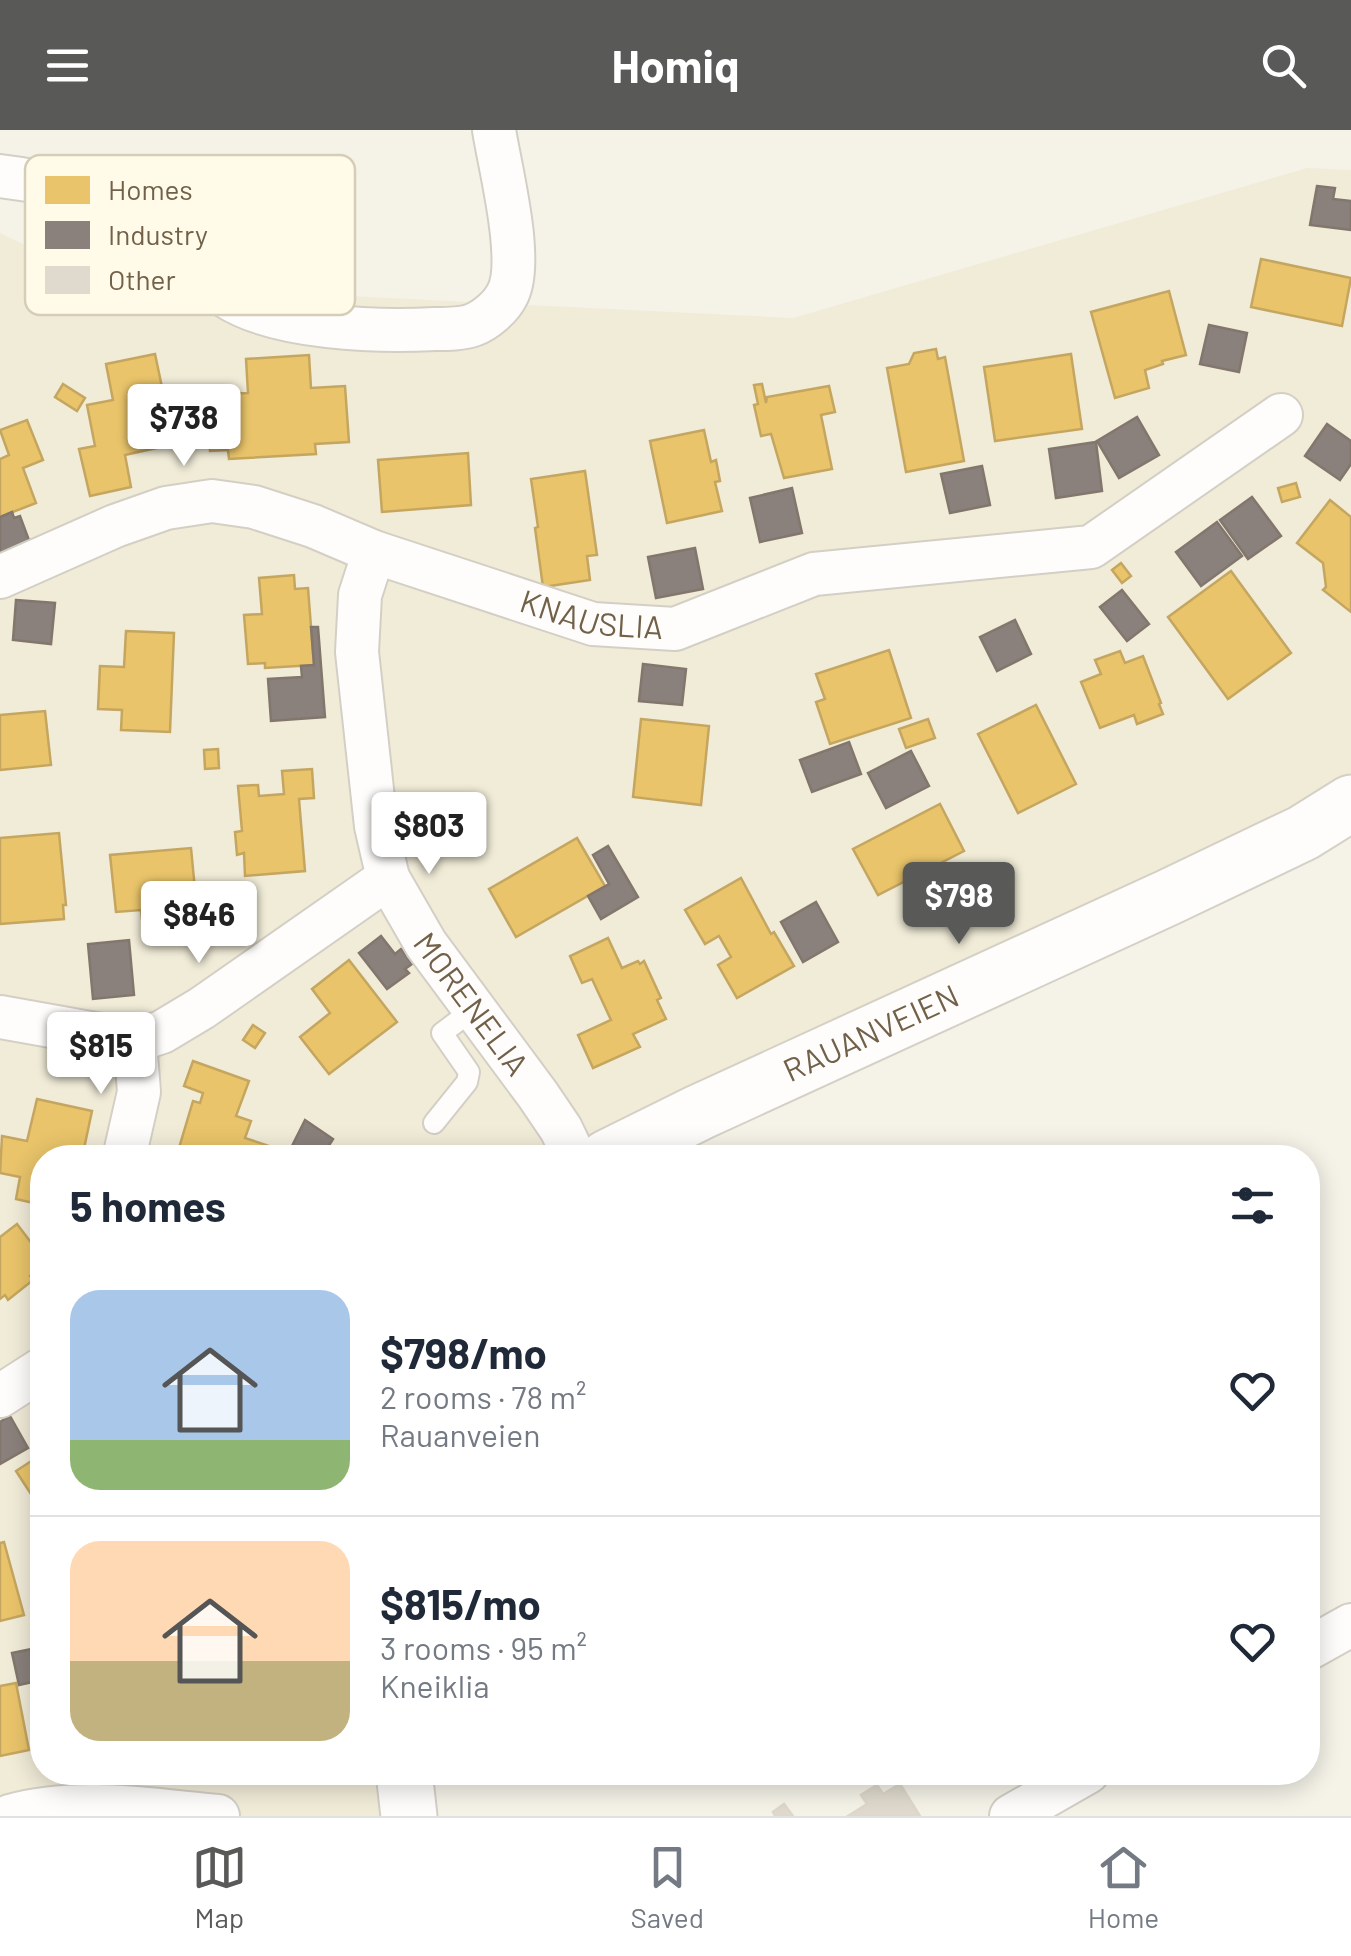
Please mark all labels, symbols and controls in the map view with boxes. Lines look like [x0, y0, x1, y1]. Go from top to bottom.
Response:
icon: menu [40, 38, 95, 93]
text: Homiq [612, 38, 739, 92]
icon: search [1256, 38, 1311, 93]
legend [25, 155, 355, 315]
text: Homes [108, 172, 193, 206]
text: Industry [108, 217, 208, 251]
text: Other [108, 262, 176, 296]
pin: $738 [125, 384, 243, 469]
text: $738 [150, 397, 218, 435]
street label: KNAUSLIA [516, 580, 664, 645]
pin: $803 [370, 792, 488, 877]
text: $803 [393, 805, 465, 843]
pin: $798 [900, 862, 1018, 947]
text: $798 [925, 875, 993, 913]
pin: $846 [140, 881, 258, 966]
text: $846 [163, 894, 235, 932]
street label: MORENELIA [407, 924, 538, 1082]
street label: RAUANVEIEN [777, 975, 964, 1088]
pin: $815 [42, 1012, 160, 1097]
text: $815 [69, 1025, 133, 1063]
icon: filters [1225, 1178, 1280, 1233]
text: 5 homes [70, 1180, 226, 1230]
text: $798/mo [380, 1327, 547, 1377]
icon: home [150, 1330, 270, 1450]
icon: heart [1225, 1363, 1280, 1418]
text: 2 rooms · 78 m² [380, 1377, 586, 1415]
text: Rauanveien [380, 1415, 541, 1453]
text: $815/mo [380, 1578, 541, 1628]
icon: home [150, 1581, 270, 1701]
icon: heart [1225, 1614, 1280, 1669]
text: 3 rooms · 95 m² [380, 1628, 587, 1666]
text: Kneiklia [380, 1666, 490, 1704]
tab: Map [192, 1840, 247, 1934]
tab: Saved [631, 1840, 704, 1934]
tab: Home [1088, 1840, 1159, 1934]

